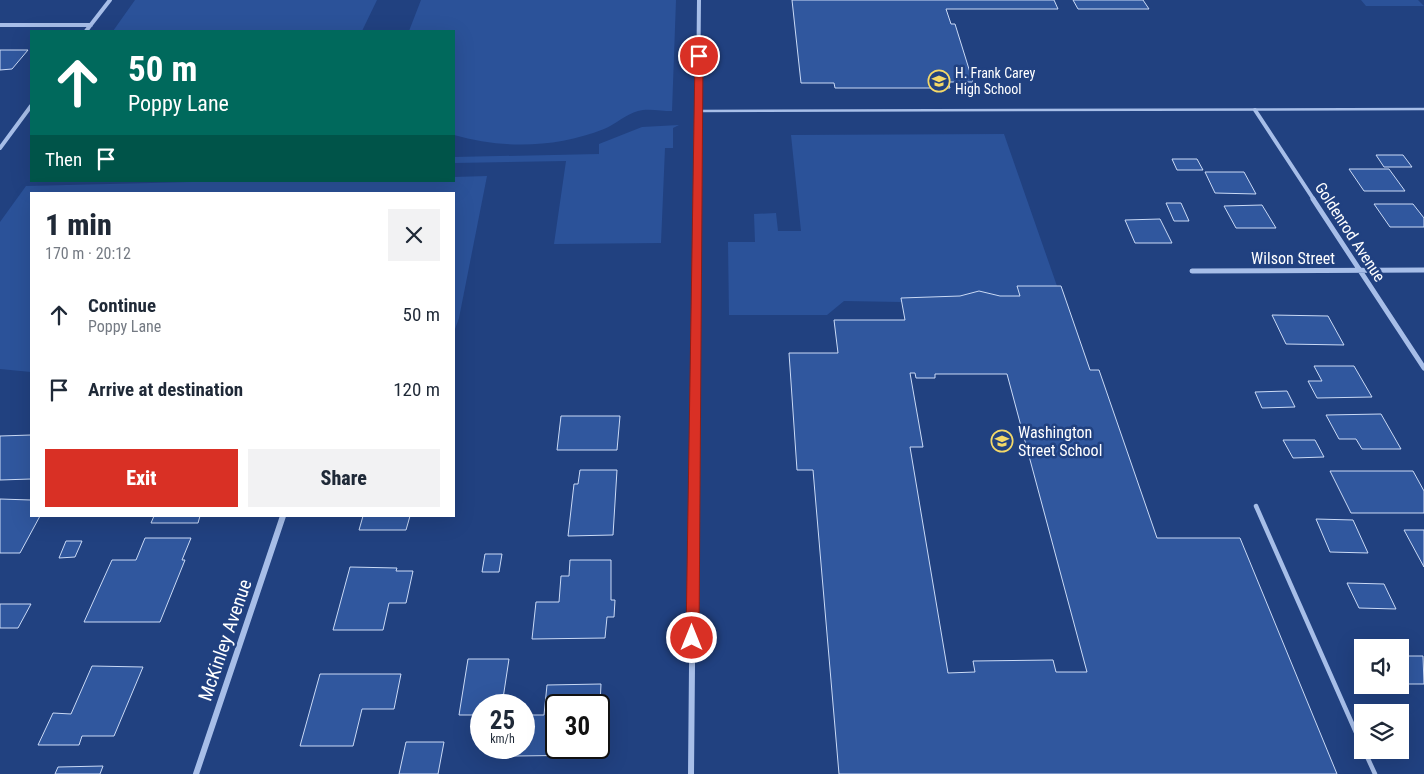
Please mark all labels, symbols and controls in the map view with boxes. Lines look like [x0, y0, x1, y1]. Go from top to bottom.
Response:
pin [678, 35, 720, 77]
icon: arrive [685, 42, 713, 70]
text: 50 m [128, 49, 197, 90]
icon: ahead [45, 50, 110, 115]
place label: H. Frank Carey High School [955, 65, 1035, 97]
school or university icon: H. Frank Carey High School [927, 69, 951, 93]
text: Poppy Lane [128, 91, 229, 116]
icon: arrive [92, 145, 120, 173]
text: Then [45, 148, 82, 171]
street label: Goldenrod Avenue [1311, 179, 1389, 285]
text: 1 min [45, 207, 112, 242]
button: close [388, 209, 440, 261]
text: 170 m · 20:12 [45, 244, 131, 263]
street label: Wilson Street [1251, 249, 1335, 268]
text: Continue [88, 294, 156, 317]
icon: ahead [45, 301, 73, 329]
text: 50 m [403, 303, 440, 326]
text: Poppy Lane [88, 317, 161, 336]
icon: arrive [45, 376, 73, 404]
text: Arrive at destination [88, 378, 243, 401]
text: 120 m [393, 378, 440, 401]
place label: Washington Street School [1018, 423, 1102, 460]
school or university icon: Washington Street School [990, 429, 1014, 453]
button: Exit [45, 449, 238, 507]
button: Share [248, 449, 440, 507]
street label: McKinley Avenue [193, 576, 257, 704]
position arrow [665, 611, 717, 663]
map controls [1354, 639, 1409, 759]
button: sound [1354, 639, 1409, 694]
speed limit sign: 30 [545, 694, 610, 759]
button: layers [1354, 704, 1409, 759]
text: 25 [490, 706, 515, 735]
text: km/h [490, 732, 515, 746]

